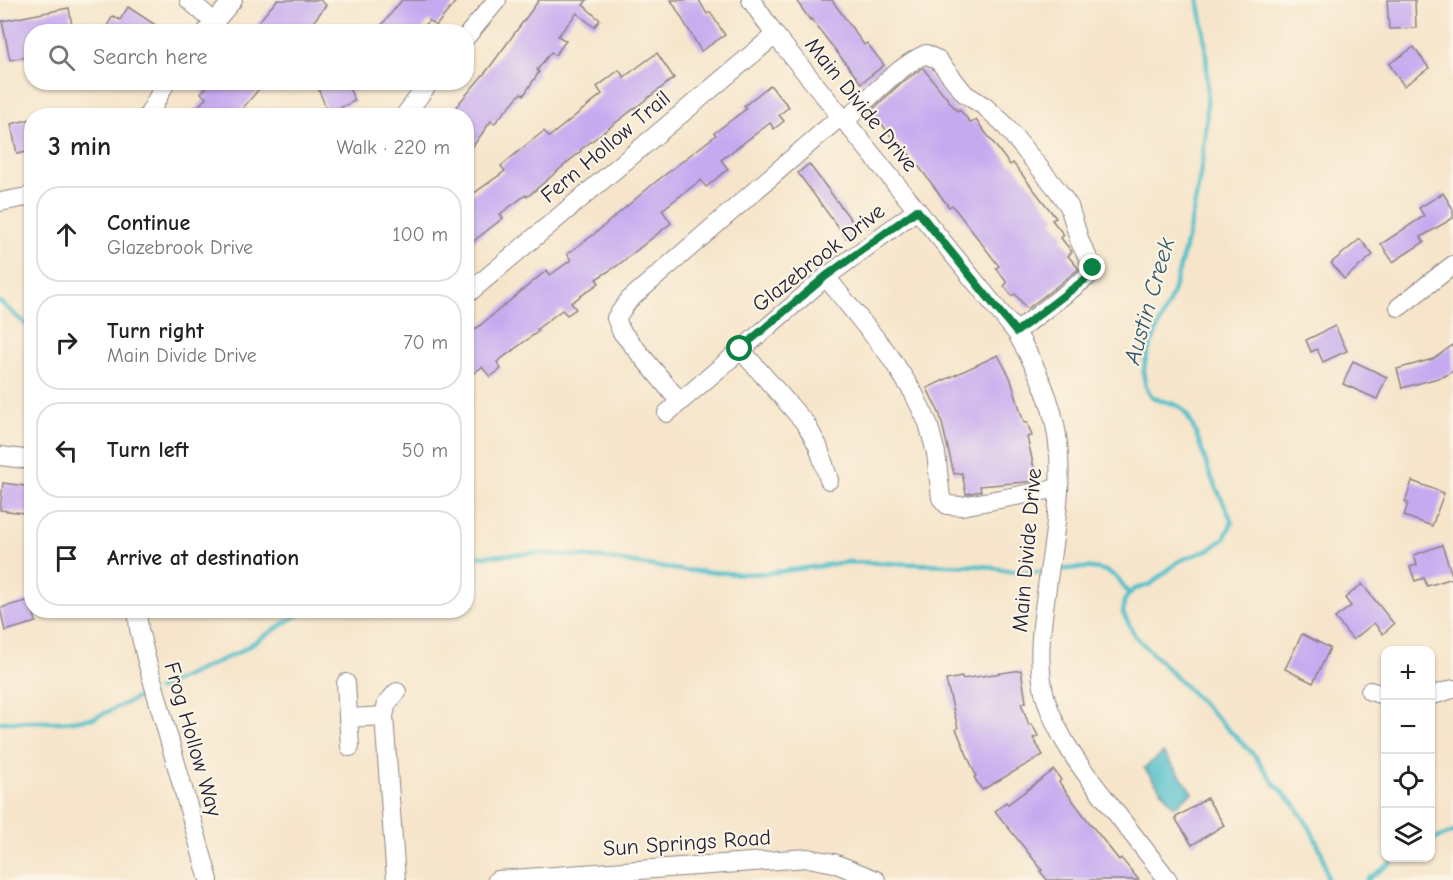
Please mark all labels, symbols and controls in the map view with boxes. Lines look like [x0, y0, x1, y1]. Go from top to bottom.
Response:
search box [24, 24, 474, 90]
street label: Main Divide Drive [799, 32, 923, 177]
icon: search [45, 41, 78, 74]
text: Search here [93, 44, 208, 70]
street label: Fern Hollow Trail [536, 85, 676, 208]
text: 3 min [48, 132, 111, 162]
text: Walk · 220 m [336, 136, 450, 159]
street label: Glazebrook Drive [747, 198, 890, 318]
text: Continue [107, 210, 190, 236]
icon: ahead [50, 218, 83, 251]
text: 100 m [393, 223, 448, 246]
water label: Austin Creek [1117, 234, 1180, 368]
text: Glazebrook Drive [107, 236, 253, 259]
route end [1079, 254, 1105, 280]
text: Turn right [107, 318, 204, 344]
icon: right [50, 326, 83, 359]
text: 70 m [403, 331, 448, 354]
route start [726, 335, 752, 361]
text: Main Divide Drive [107, 344, 257, 367]
icon: left [50, 434, 83, 467]
text: Turn left [107, 437, 189, 463]
text: 50 m [402, 439, 448, 462]
street label: Main Divide Drive [1007, 467, 1047, 633]
icon: arrive [50, 542, 83, 575]
text: Arrive at destination [107, 545, 299, 571]
map controls [1381, 646, 1435, 862]
button: + [1381, 646, 1435, 700]
street label: Frog Hollow Way [159, 659, 228, 820]
button: − [1381, 700, 1435, 754]
button: locate [1381, 754, 1435, 808]
button: layers [1381, 808, 1435, 862]
street label: Sun Springs Road [602, 824, 772, 862]

